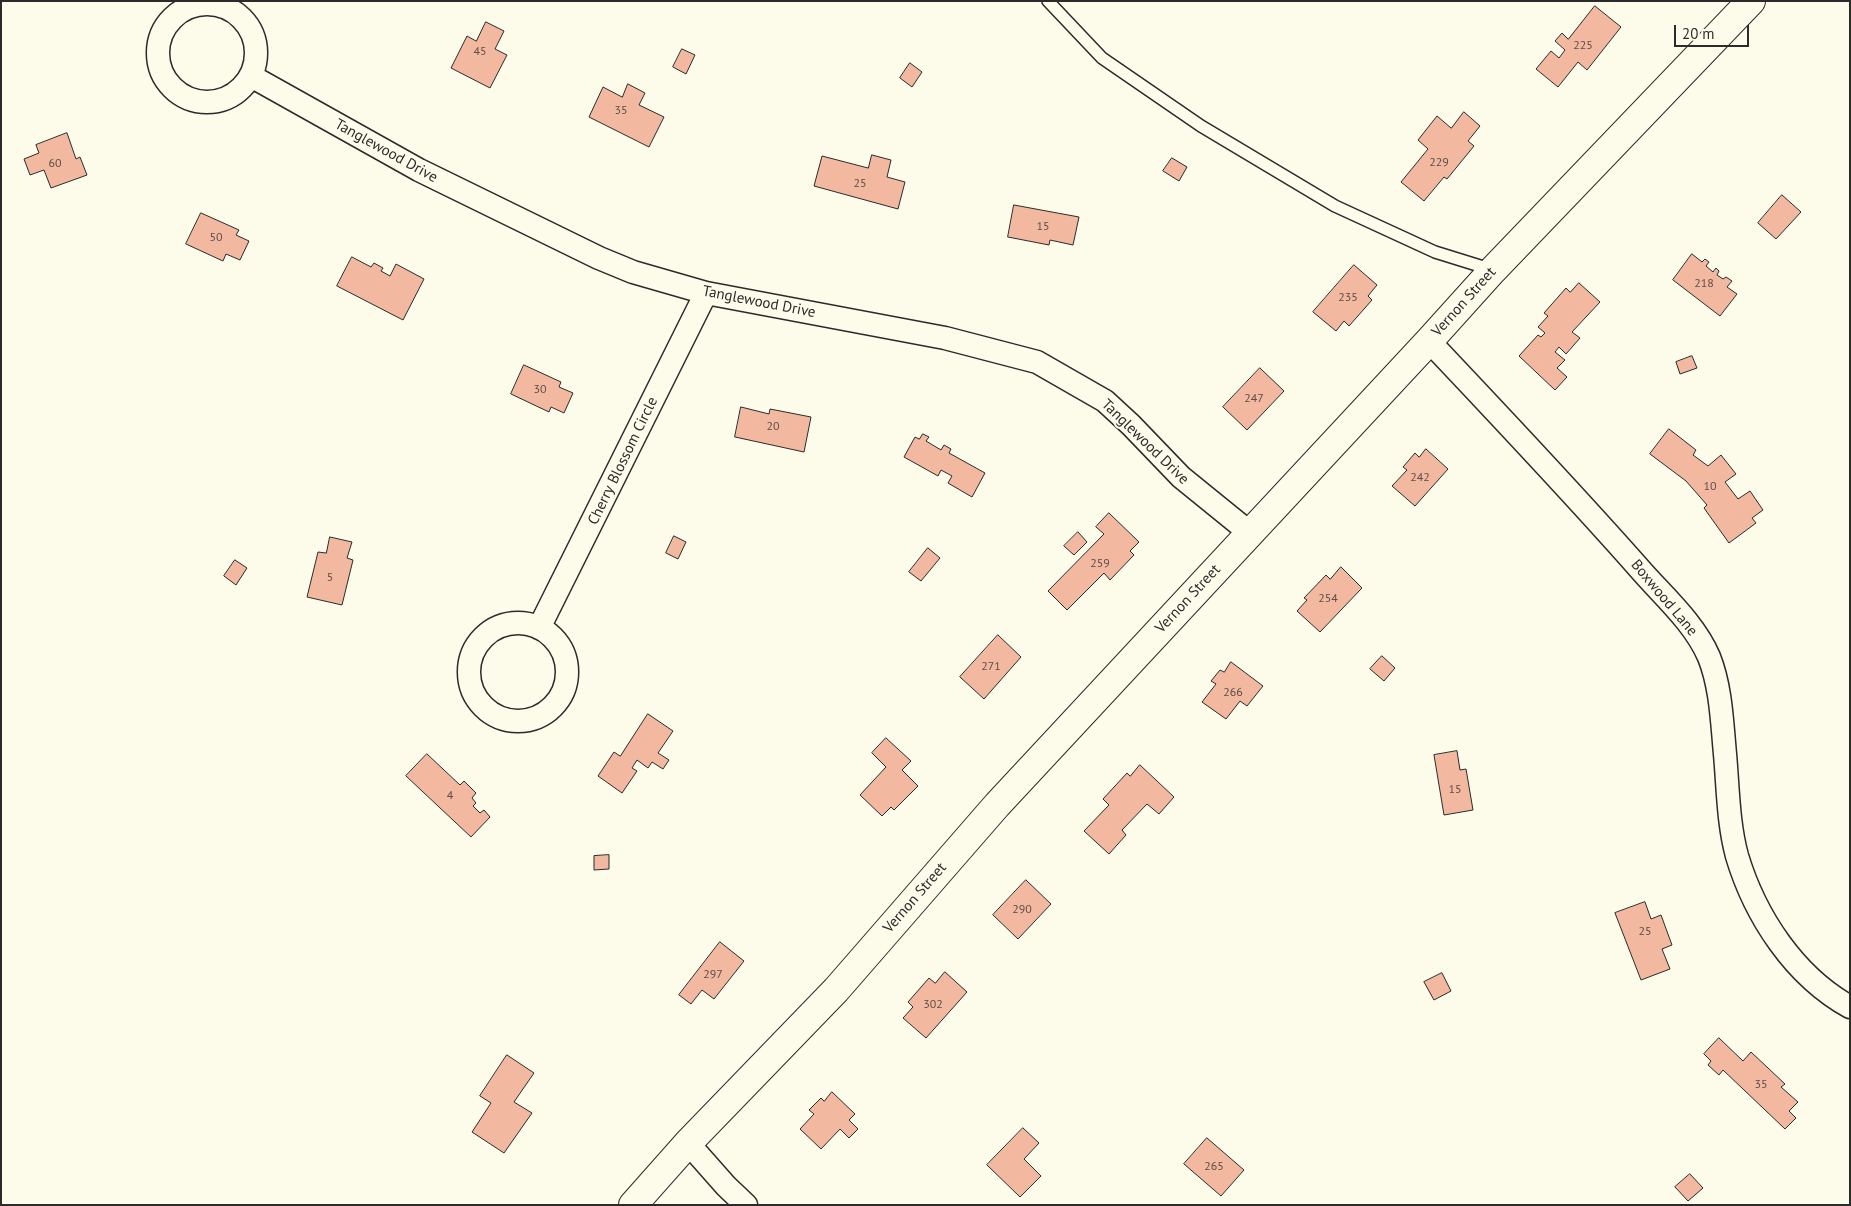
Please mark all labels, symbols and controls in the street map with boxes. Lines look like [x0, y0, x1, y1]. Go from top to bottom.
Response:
scale bar [1676, 15, 1751, 47]
text: 20 m [1682, 24, 1715, 43]
house number: 225 [1573, 39, 1593, 53]
house number: 45 [473, 45, 487, 59]
house number: 35 [614, 104, 628, 118]
street label: Tanglewood Drive [331, 115, 441, 187]
house number: 229 [1429, 156, 1449, 170]
house number: 60 [48, 157, 62, 171]
house number: 25 [853, 177, 867, 191]
house number: 15 [1036, 220, 1050, 234]
house number: 50 [209, 231, 223, 245]
street label: Vernon Street [1428, 264, 1500, 340]
house number: 218 [1694, 277, 1714, 291]
street label: Tanglewood Drive [701, 282, 817, 322]
house number: 235 [1338, 291, 1358, 305]
house number: 30 [533, 383, 547, 397]
house number: 247 [1244, 392, 1264, 406]
street label: Cherry Blossom Circle [584, 394, 662, 528]
street label: Tanglewood Drive [1097, 396, 1193, 488]
house number: 20 [766, 420, 780, 434]
house number: 242 [1410, 471, 1430, 485]
house number: 10 [1703, 480, 1717, 494]
street label: Boxwood Lane [1627, 556, 1701, 640]
house number: 259 [1090, 557, 1110, 571]
street label: Vernon Street [1152, 561, 1224, 637]
house number: 5 [327, 571, 333, 585]
house number: 254 [1318, 592, 1338, 606]
house number: 271 [981, 660, 1001, 674]
house number: 266 [1223, 686, 1243, 700]
house number: 15 [1448, 783, 1462, 797]
house number: 4 [447, 789, 453, 803]
street label: Vernon Street [880, 859, 950, 937]
house number: 290 [1012, 903, 1032, 917]
house number: 25 [1638, 925, 1652, 939]
house number: 297 [703, 968, 723, 982]
house number: 302 [923, 998, 943, 1012]
house number: 35 [1754, 1078, 1768, 1092]
house number: 265 [1204, 1160, 1224, 1174]

